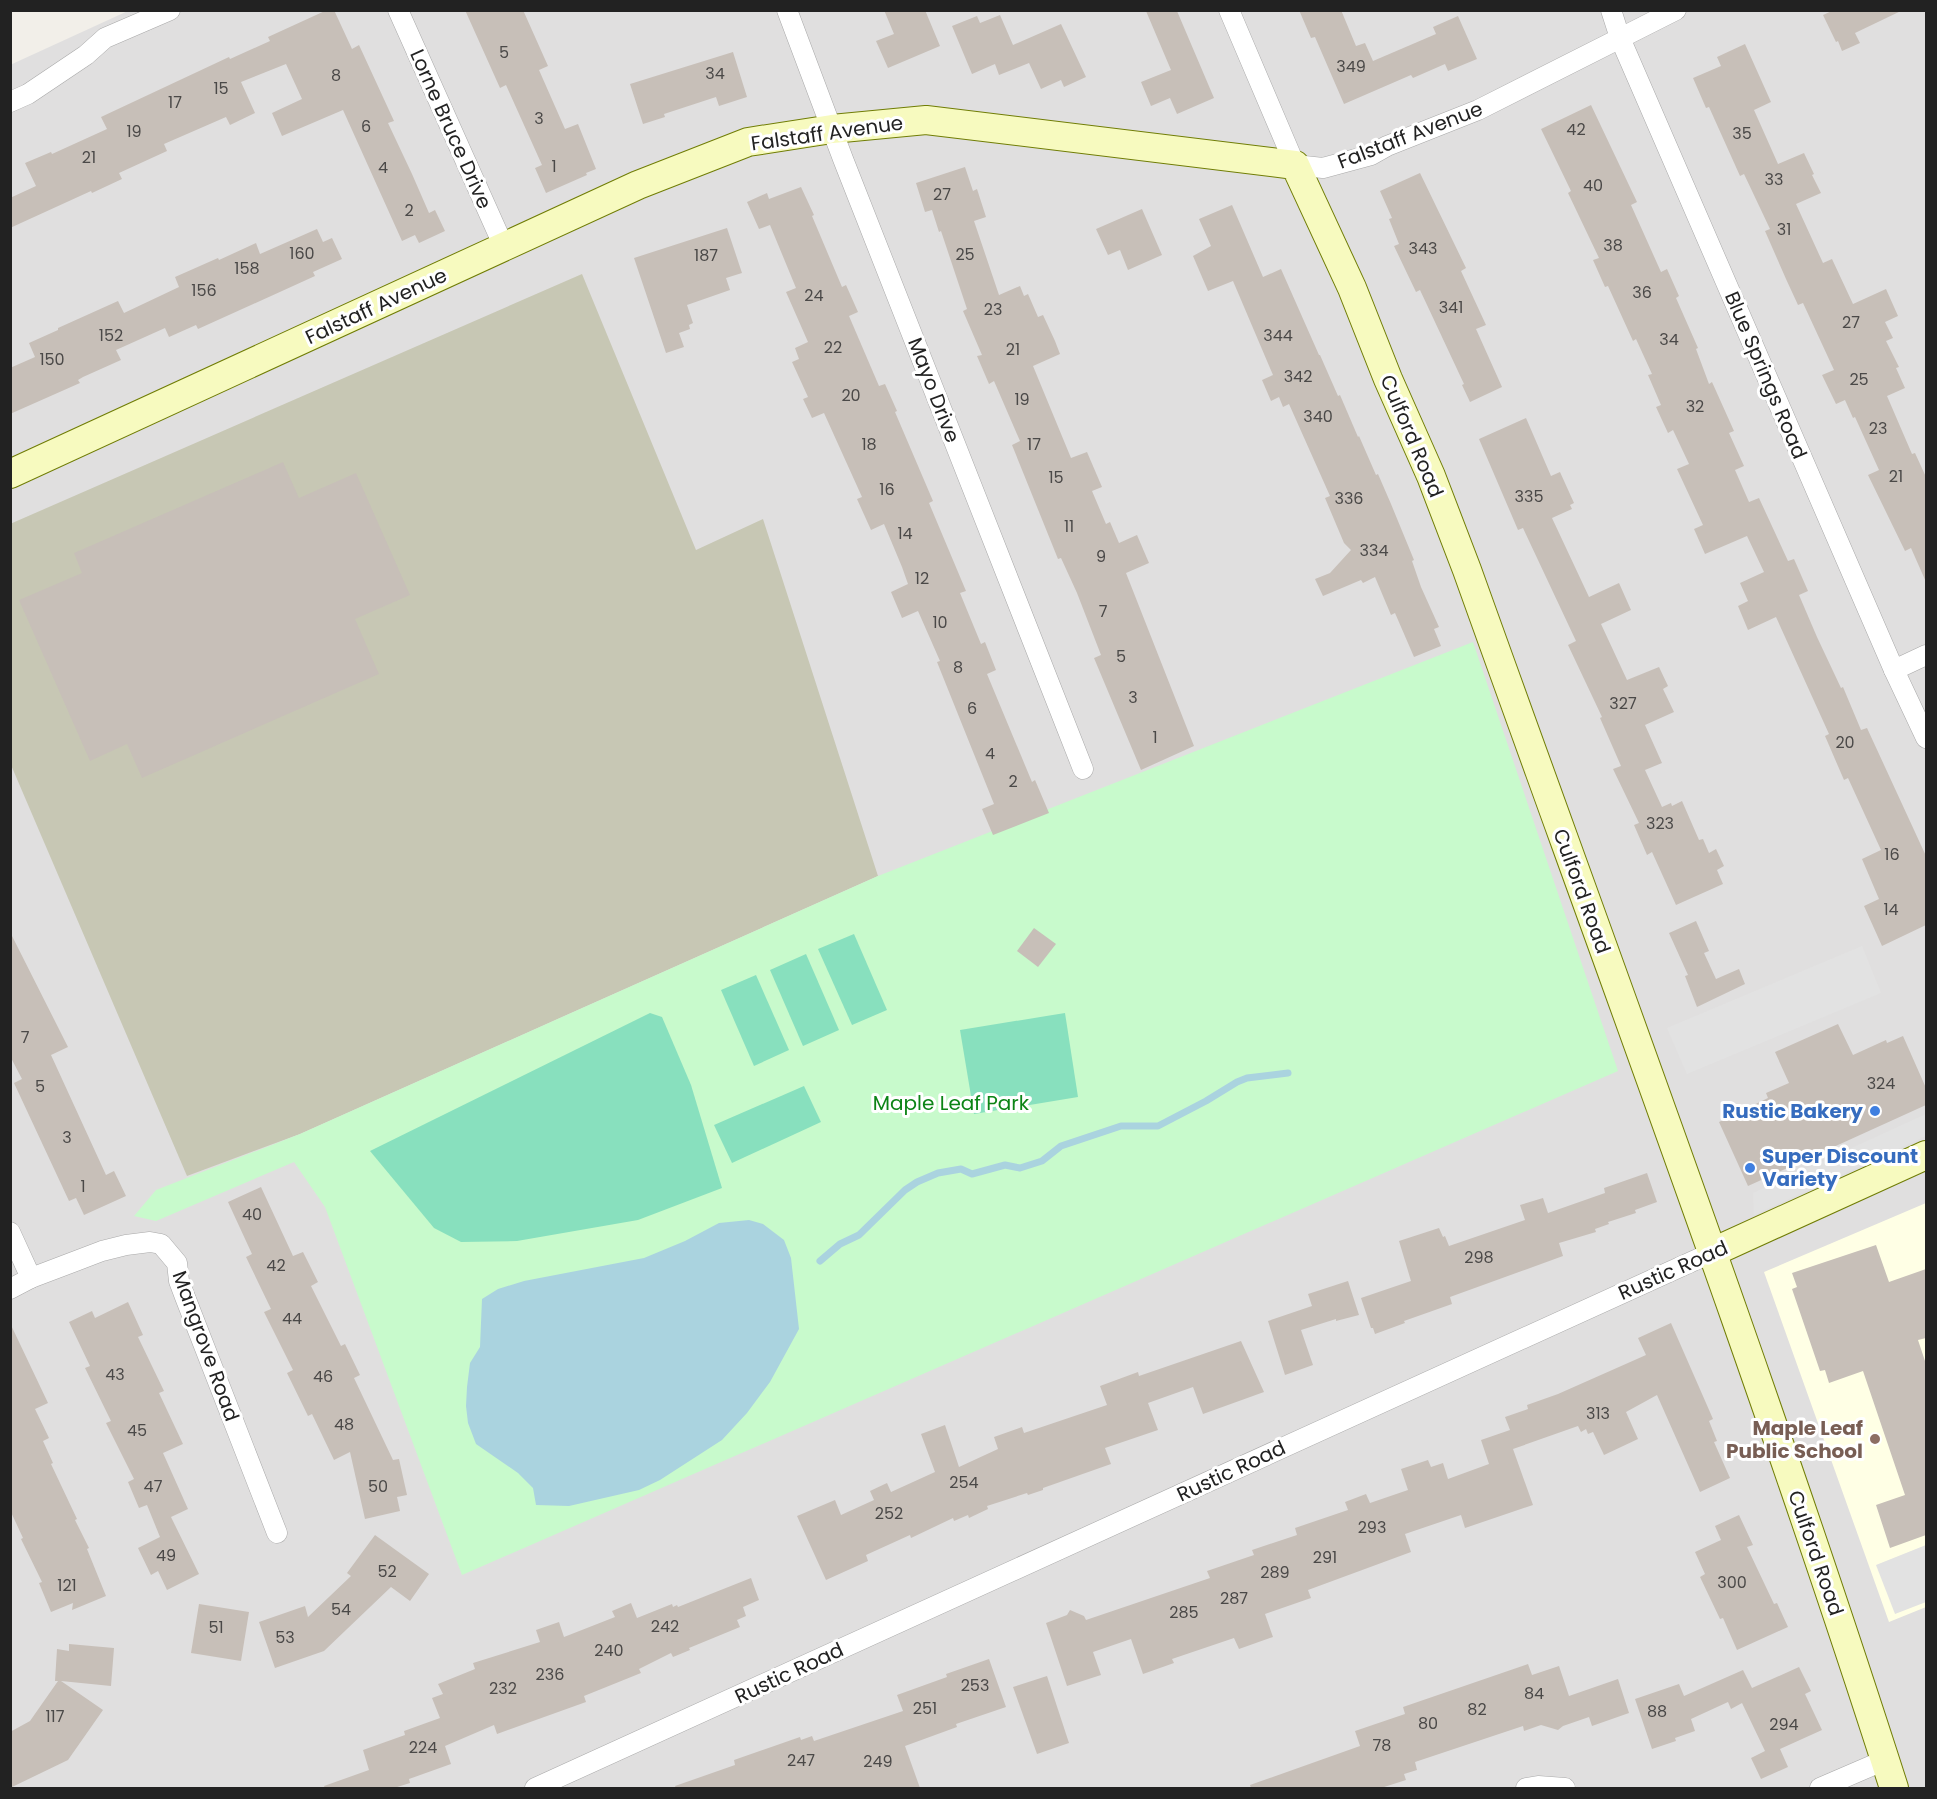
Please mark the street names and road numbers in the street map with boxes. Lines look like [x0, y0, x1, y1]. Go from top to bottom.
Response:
street label: Lorne Bruce Drive [403, 45, 499, 213]
street label: Falstaff Avenue [1333, 94, 1487, 176]
street label: Falstaff Avenue [749, 108, 905, 158]
street label: Falstaff Avenue [301, 261, 451, 351]
street label: Blue Springs Road [1718, 287, 1814, 463]
street label: Mayo Drive [901, 334, 967, 446]
street label: Culford Road [1374, 370, 1450, 502]
street label: Culford Road [1546, 825, 1618, 957]
street label: Rustic Road [1614, 1233, 1732, 1307]
street label: Mangrove Road [166, 1267, 246, 1425]
street label: Rustic Road [1172, 1434, 1290, 1508]
street label: Culford Road [1781, 1487, 1851, 1619]
street label: Rustic Road [730, 1636, 848, 1710]

